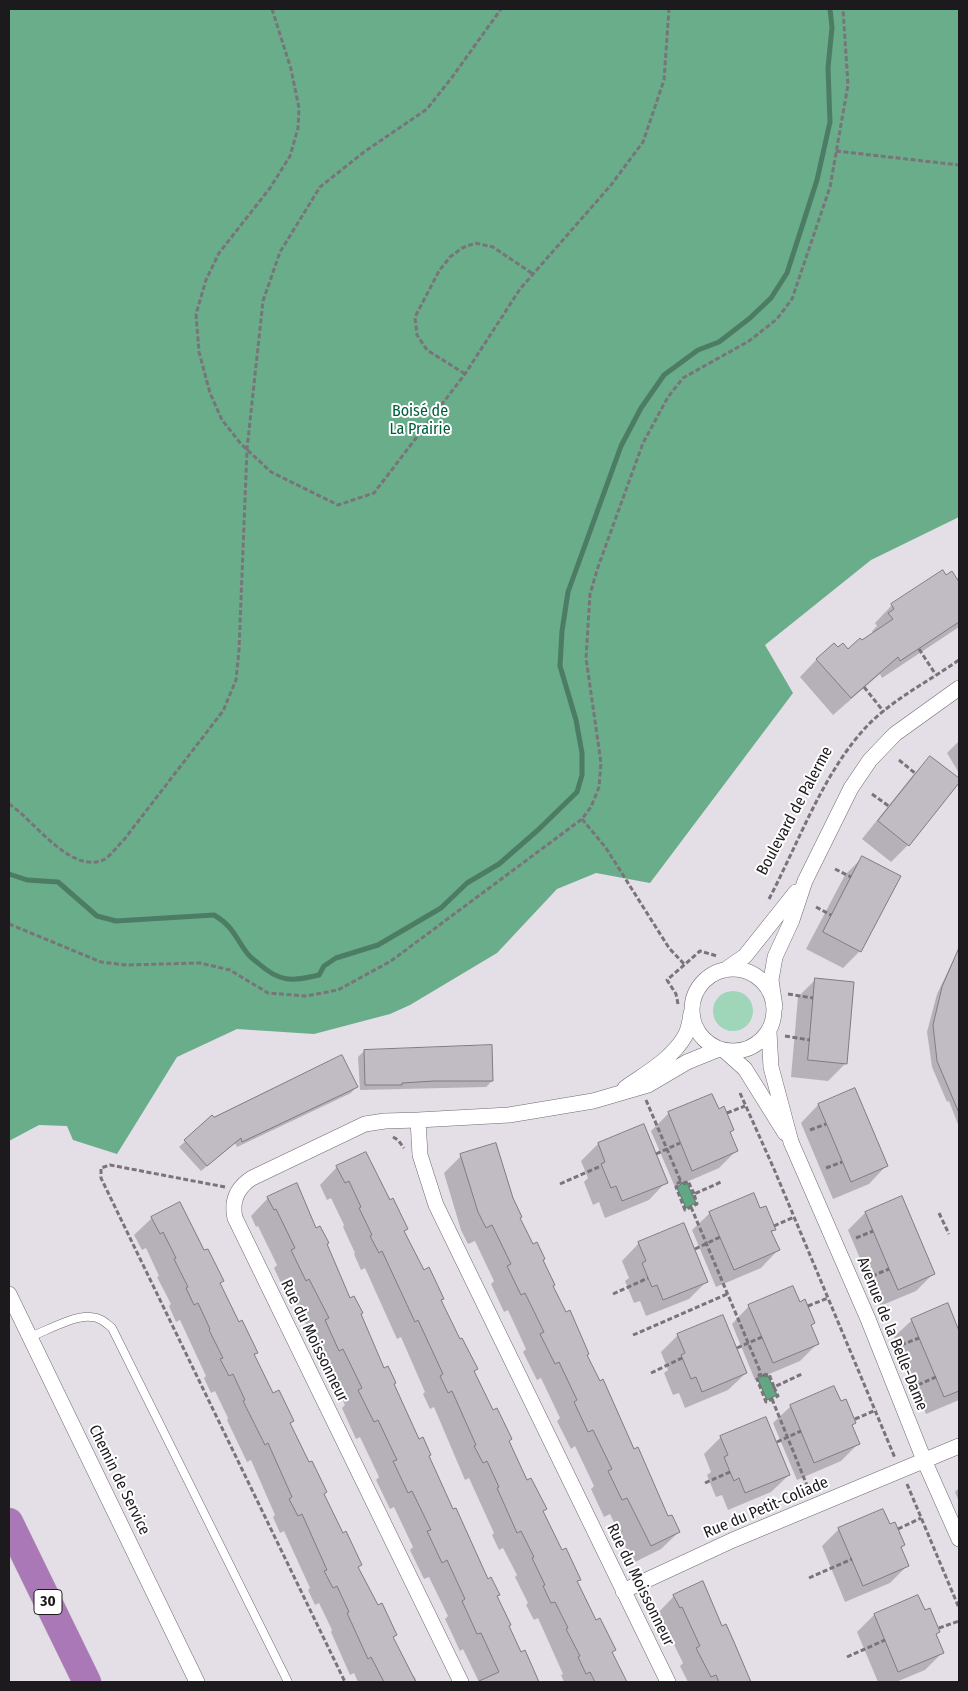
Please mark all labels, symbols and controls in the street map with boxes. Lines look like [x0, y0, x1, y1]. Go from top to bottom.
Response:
park label: Boisé de La Prairie [389, 402, 451, 440]
street label: Boulevard de Palerme [753, 743, 837, 879]
street label: Avenue de la Belle-Dame [852, 1254, 932, 1414]
street label: Rue du Moissonneur [276, 1277, 352, 1405]
street label: Chemin de Service [84, 1422, 154, 1538]
street label: Rue du Petit-Coliade [701, 1473, 831, 1543]
street label: Rue du Moissonneur [602, 1521, 678, 1649]
road number: 30 [34, 1590, 62, 1614]

